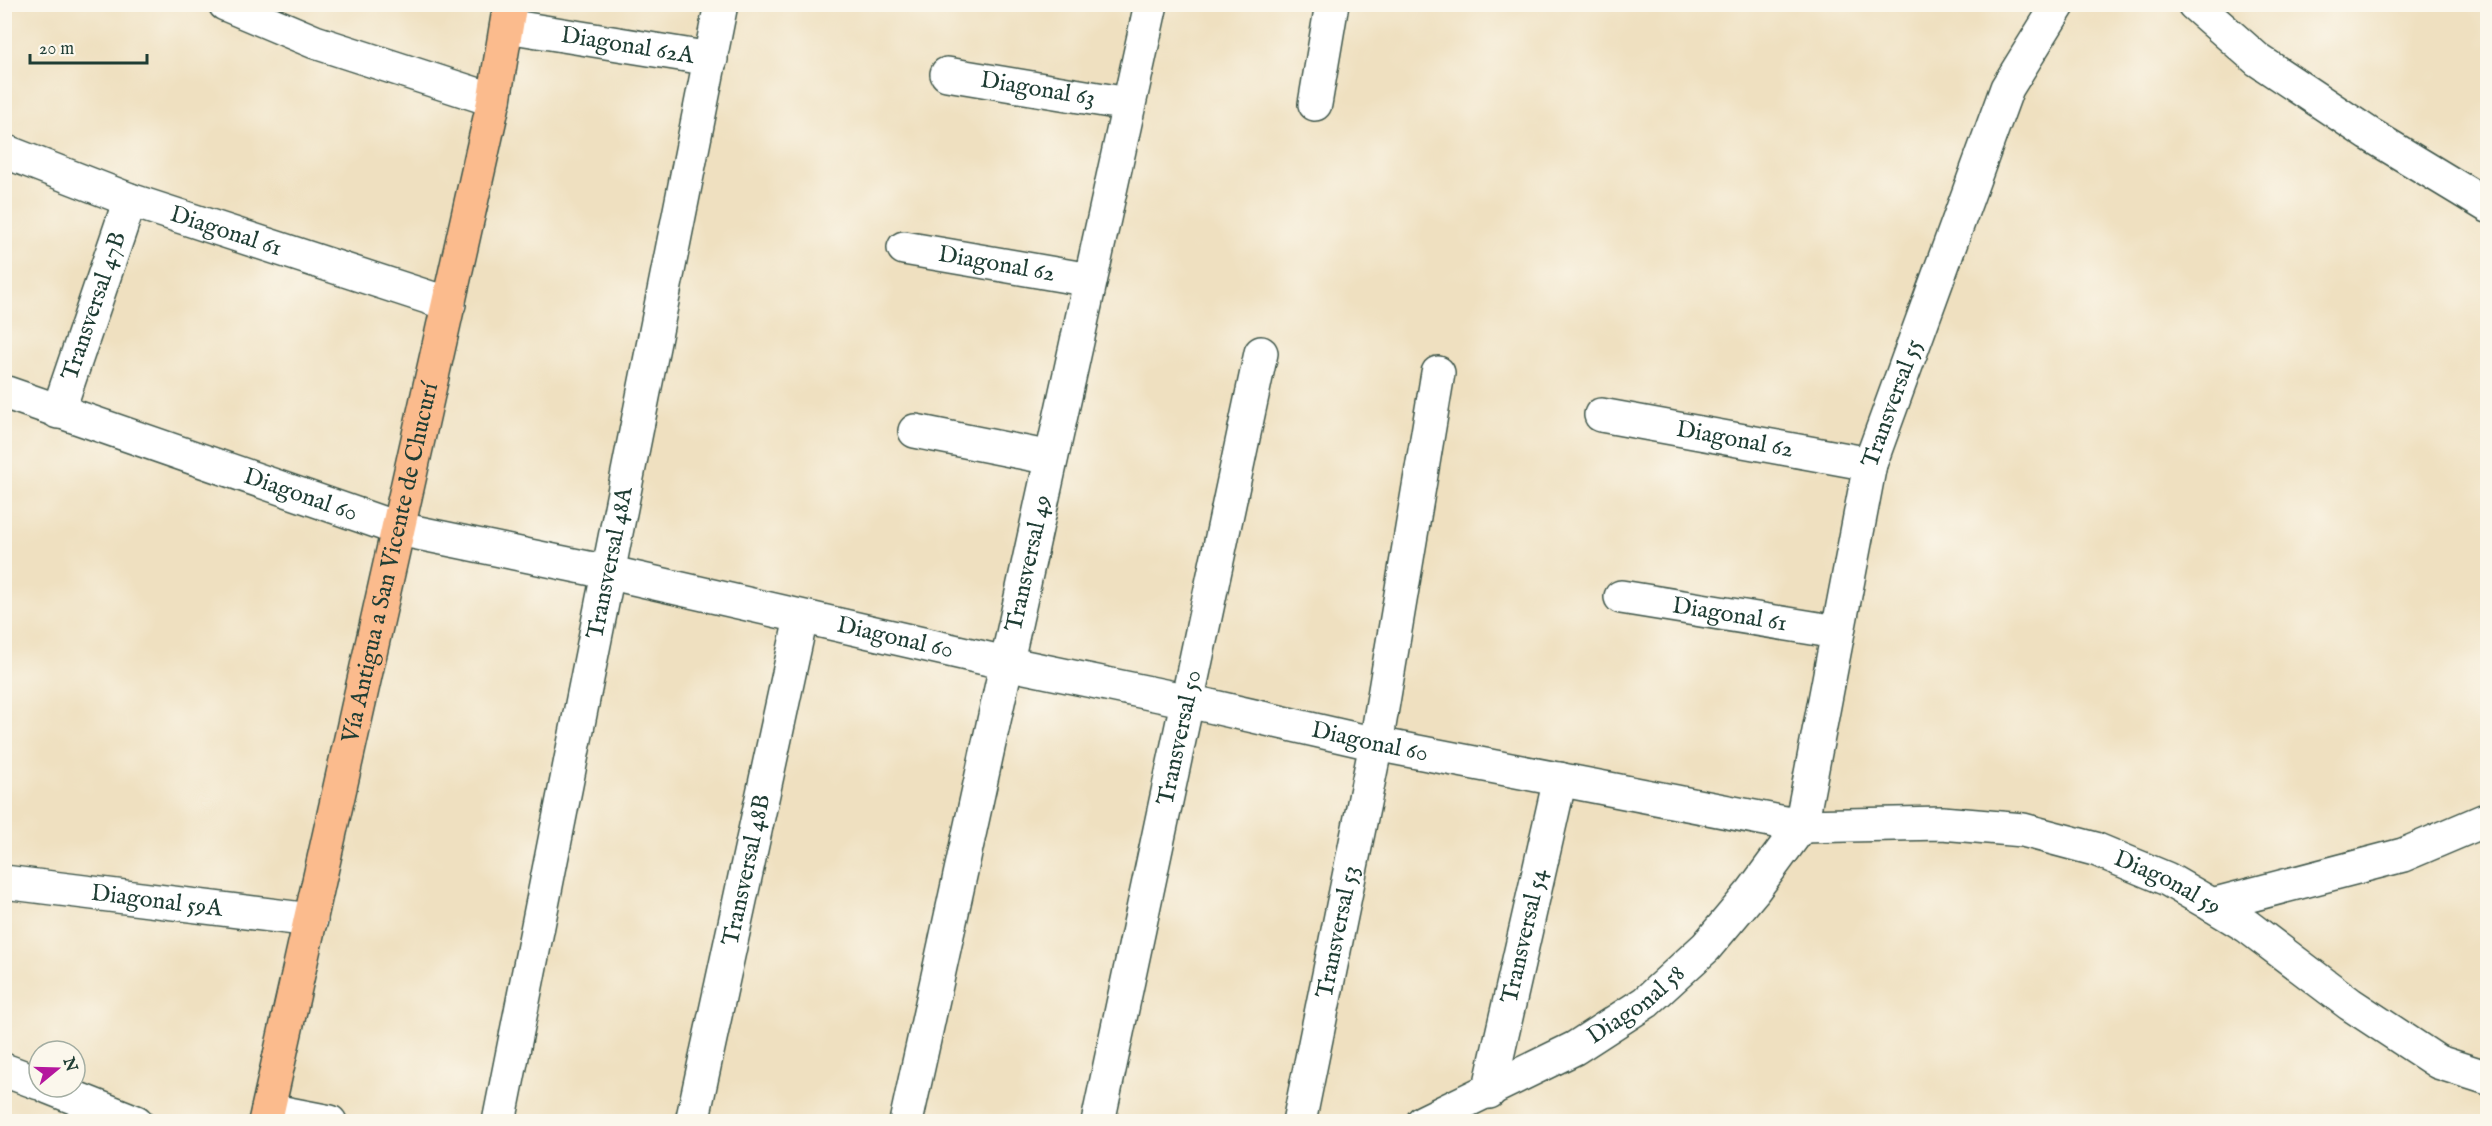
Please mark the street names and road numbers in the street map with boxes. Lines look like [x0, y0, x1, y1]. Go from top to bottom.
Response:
street label: Diagonal 62A [559, 19, 697, 72]
street label: Diagonal 63 [978, 64, 1097, 114]
street label: Diagonal 61 [166, 199, 286, 264]
street label: Transversal 47B [54, 227, 134, 384]
street label: Diagonal 62 [936, 239, 1058, 289]
street label: Transversal 55 [1855, 335, 1930, 472]
street label: Vía Antigua a San Vicente de Chucurí [335, 378, 446, 747]
street label: Diagonal 62 [1674, 414, 1796, 465]
street label: Diagonal 60 [239, 461, 362, 529]
street label: Transversal 48A [580, 483, 640, 642]
street label: Transversal 49 [998, 492, 1058, 635]
street label: Diagonal 61 [1670, 590, 1789, 639]
street label: Diagonal 60 [834, 609, 956, 666]
street label: Transversal 50 [1150, 667, 1209, 808]
street label: Diagonal 60 [1308, 714, 1431, 769]
street label: Transversal 48B [715, 791, 778, 948]
street label: Diagonal 59 [2109, 843, 2227, 922]
street label: Transversal 53 [1309, 863, 1366, 1001]
street label: Transversal 54 [1494, 865, 1555, 1006]
street label: Diagonal 59A [89, 877, 225, 925]
street label: Diagonal 58 [1581, 958, 1692, 1052]

